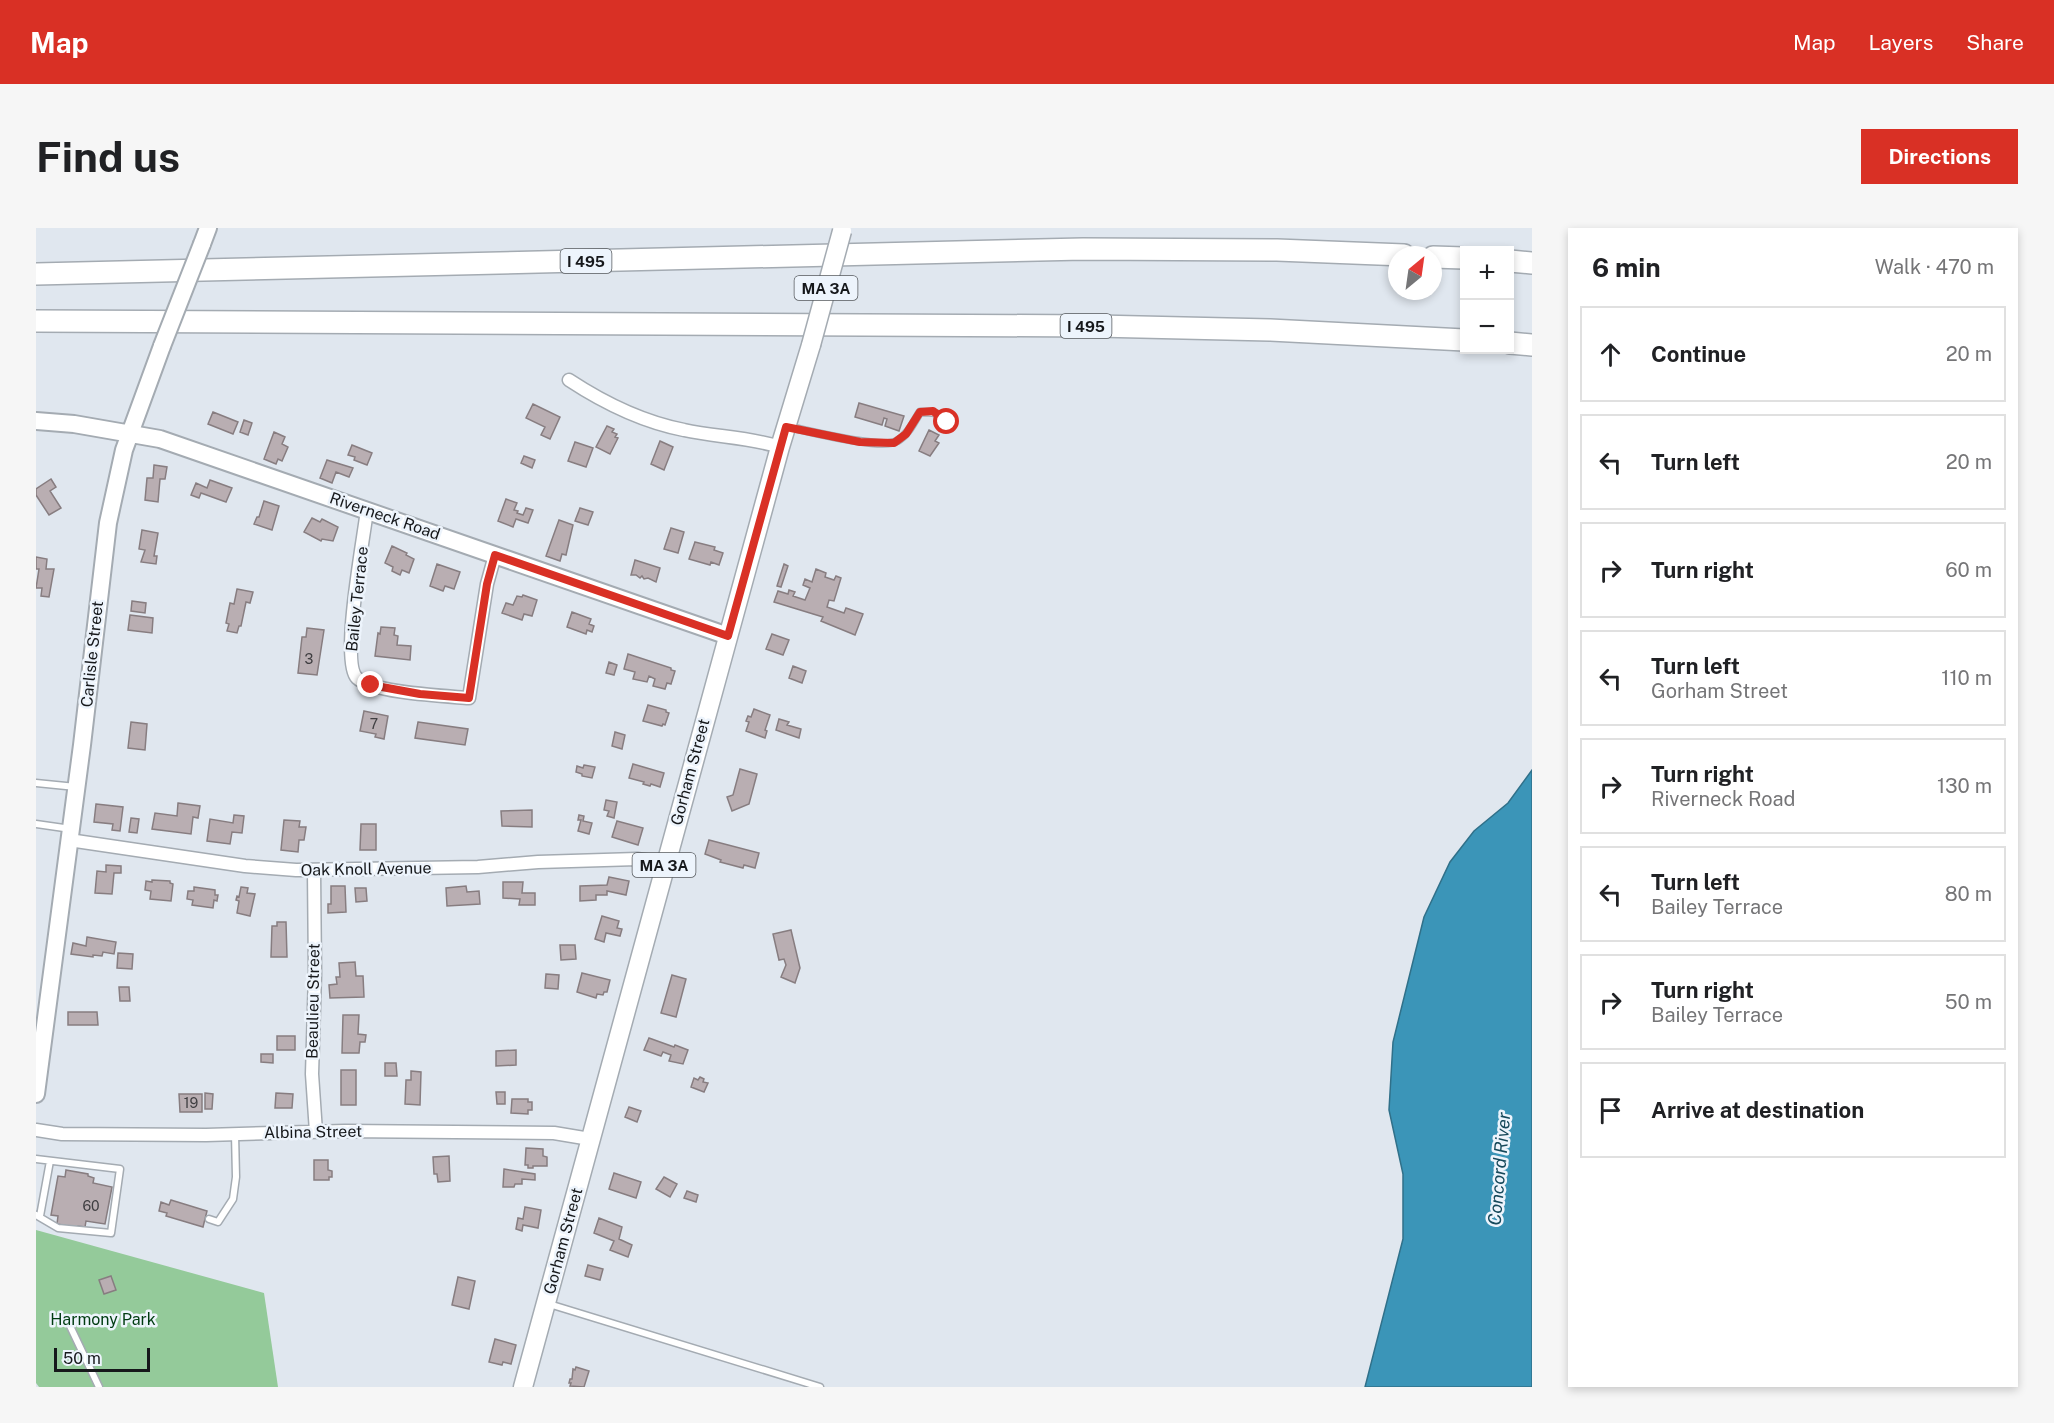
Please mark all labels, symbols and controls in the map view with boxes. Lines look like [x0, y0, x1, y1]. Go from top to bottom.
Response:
text: Map [30, 26, 89, 59]
text: Map [1793, 30, 1836, 55]
text: Layers [1869, 30, 1933, 55]
text: Share [1966, 30, 2024, 55]
button: Directions [1861, 129, 2018, 184]
text: Find us [36, 132, 180, 181]
north arrow [1388, 246, 1442, 300]
map controls [1460, 246, 1514, 354]
button: + [1460, 246, 1514, 300]
road number: I 495 [560, 249, 612, 273]
text: 6 min [1592, 252, 1661, 283]
text: Walk · 470 m [1875, 255, 1994, 279]
road number: MA 3A [794, 276, 858, 300]
button: − [1460, 300, 1514, 354]
road number: I 495 [1060, 314, 1112, 338]
icon: ahead [1594, 338, 1627, 371]
text: Continue [1651, 341, 1746, 367]
text: 20 m [1946, 342, 1992, 366]
route start [933, 408, 959, 434]
icon: left [1594, 446, 1627, 479]
text: Turn left [1651, 449, 1740, 475]
text: 20 m [1946, 450, 1992, 474]
street label: Riverneck Road [327, 488, 443, 544]
street label: Bailey Terrace [342, 545, 372, 653]
icon: right [1594, 554, 1627, 587]
text: Turn right [1651, 557, 1754, 583]
text: 60 m [1945, 558, 1992, 582]
street label: Carlisle Street [77, 600, 107, 708]
house number: 3 [305, 651, 314, 667]
text: Turn left [1651, 653, 1740, 679]
icon: left [1594, 662, 1627, 695]
text: 110 m [1941, 666, 1992, 690]
route end [357, 671, 383, 697]
text: Gorham Street [1651, 679, 1788, 703]
house number: 7 [370, 716, 378, 732]
street label: Gorham Street [667, 717, 713, 827]
text: Turn right [1651, 761, 1754, 787]
icon: right [1594, 770, 1627, 803]
text: 130 m [1937, 774, 1992, 798]
text: Riverneck Road [1651, 787, 1795, 811]
road number: MA 3A [632, 853, 696, 877]
street label: Oak Knoll Avenue [300, 858, 432, 880]
text: Turn left [1651, 869, 1740, 895]
icon: left [1594, 878, 1627, 911]
text: 80 m [1945, 882, 1992, 906]
text: Bailey Terrace [1651, 895, 1783, 919]
street label: Beaulieu Street [302, 943, 324, 1059]
text: Turn right [1651, 977, 1754, 1003]
icon: right [1594, 986, 1627, 1019]
text: 50 m [1945, 990, 1992, 1014]
text: Bailey Terrace [1651, 1003, 1783, 1027]
icon: arrive [1594, 1094, 1627, 1127]
house number: 19 [184, 1095, 198, 1111]
text: Arrive at destination [1651, 1097, 1864, 1123]
water label: Concord River [1484, 1111, 1514, 1226]
street label: Albina Street [264, 1122, 362, 1142]
street label: Gorham Street [540, 1186, 586, 1296]
house number: 60 [82, 1198, 100, 1214]
park label: Harmony Park [50, 1310, 156, 1329]
scale bar [54, 1345, 150, 1372]
text: 50 m [63, 1349, 101, 1368]

